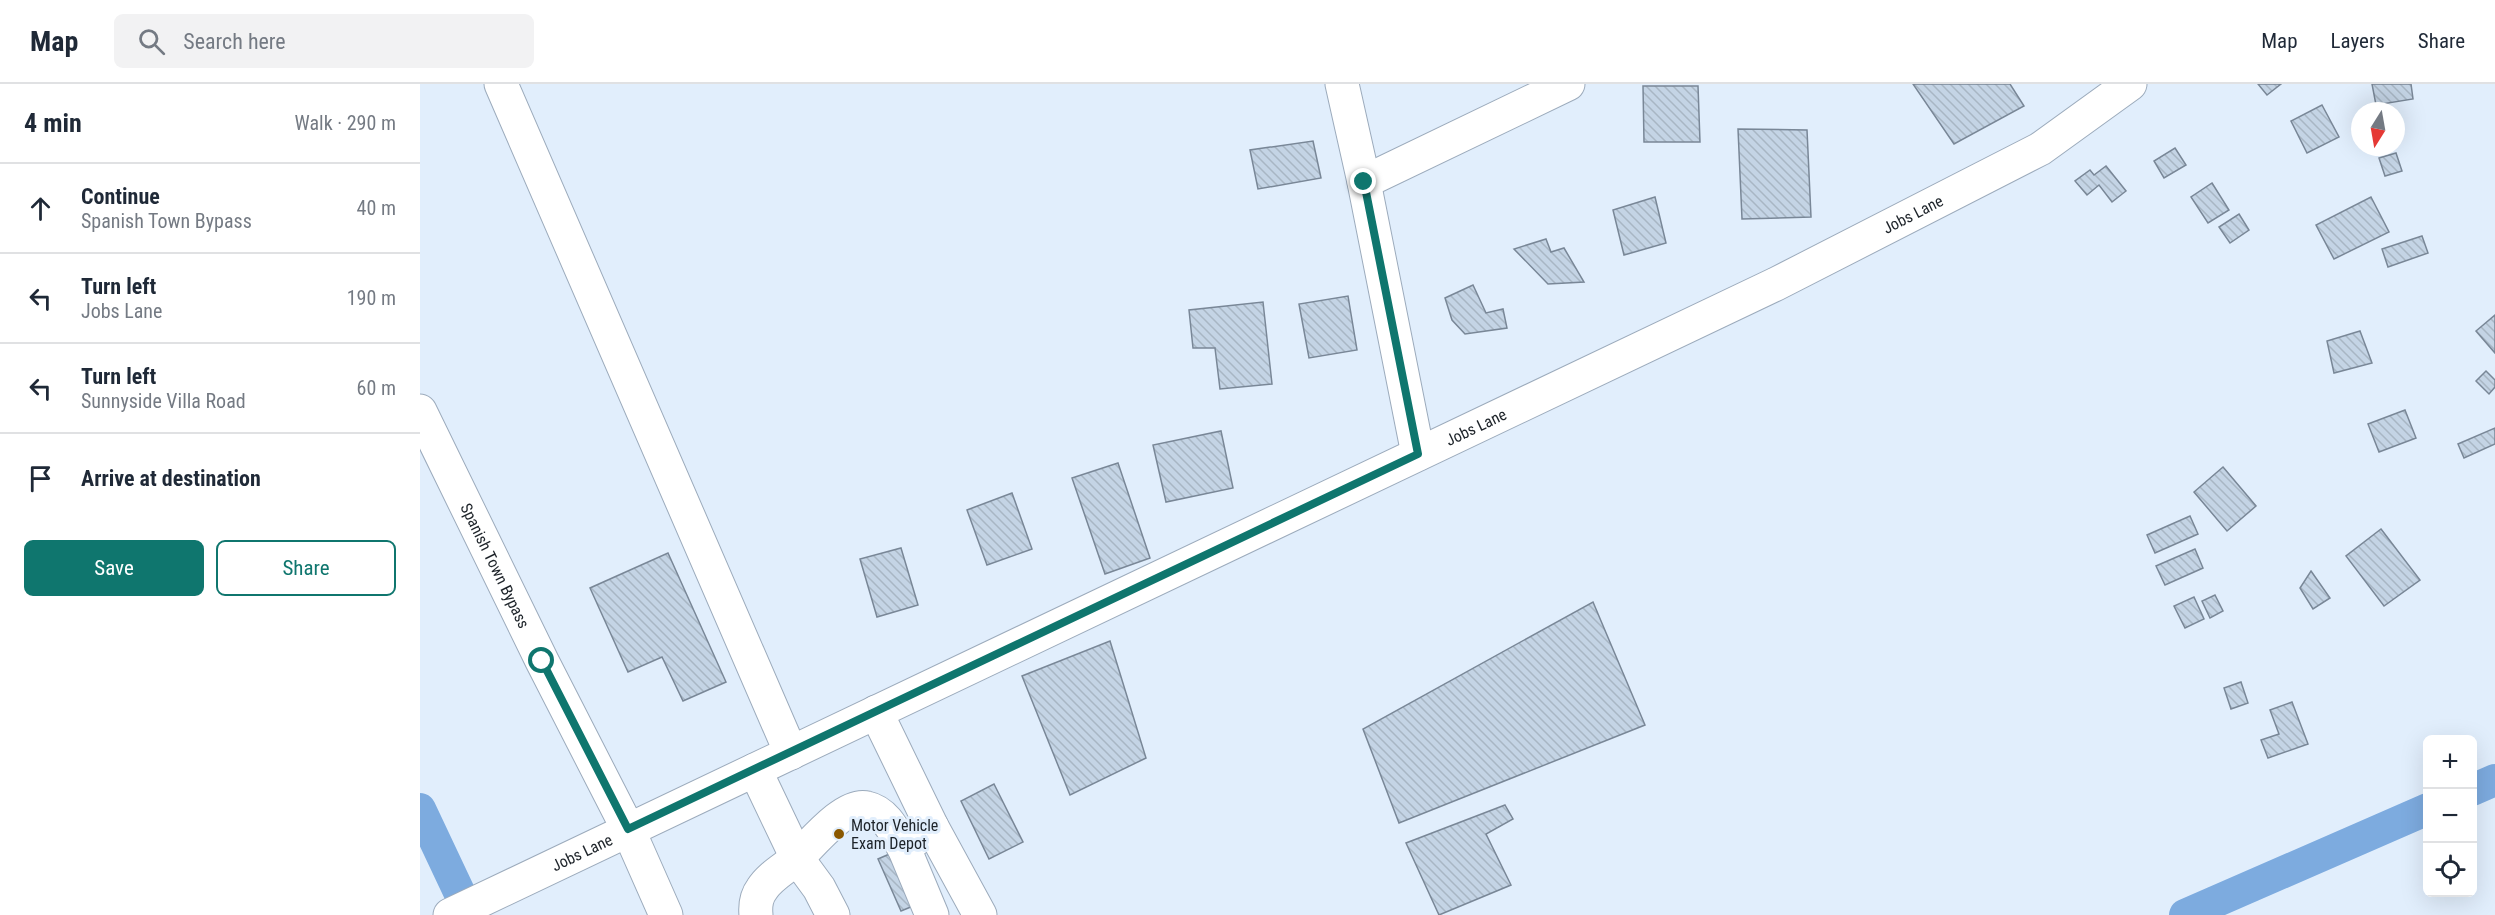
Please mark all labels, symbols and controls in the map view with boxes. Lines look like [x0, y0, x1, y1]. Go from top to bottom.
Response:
search box [114, 14, 534, 68]
text: Map [30, 25, 78, 58]
icon: search [135, 25, 168, 58]
text: Search here [183, 29, 286, 54]
text: Map [2261, 29, 2298, 53]
text: Layers [2331, 29, 2385, 53]
text: Share [2418, 29, 2465, 53]
north arrow [2351, 102, 2405, 156]
text: 4 min [24, 108, 82, 138]
text: Walk · 290 m [295, 111, 396, 135]
route end [1350, 168, 1376, 194]
text: Continue [81, 184, 160, 209]
street label: Jobs Lane [1880, 191, 1946, 238]
icon: ahead [24, 192, 57, 225]
text: 40 m [357, 196, 396, 220]
text: Spanish Town Bypass [81, 209, 252, 233]
text: Turn left [81, 274, 156, 299]
icon: left [24, 282, 57, 315]
text: 190 m [347, 286, 396, 310]
text: Jobs Lane [81, 299, 162, 323]
text: Turn left [81, 364, 156, 389]
icon: left [24, 372, 57, 405]
text: 60 m [357, 376, 396, 400]
text: Sunnyside Villa Road [81, 389, 246, 413]
street label: Jobs Lane [1442, 405, 1509, 450]
icon: arrive [24, 462, 57, 495]
text: Arrive at destination [81, 466, 261, 491]
street label: Spanish Town Bypass [456, 500, 533, 631]
button: Save [24, 540, 204, 596]
button: Share [216, 540, 396, 596]
route start [528, 647, 554, 673]
map controls [2423, 735, 2477, 897]
button: + [2423, 735, 2477, 789]
button: − [2423, 789, 2477, 843]
place label: Motor Vehicle Exam Depot [851, 816, 938, 853]
marker: Motor Vehicle Exam Depot [832, 827, 846, 841]
street label: Jobs Lane [549, 830, 616, 875]
button: locate [2423, 843, 2477, 897]

